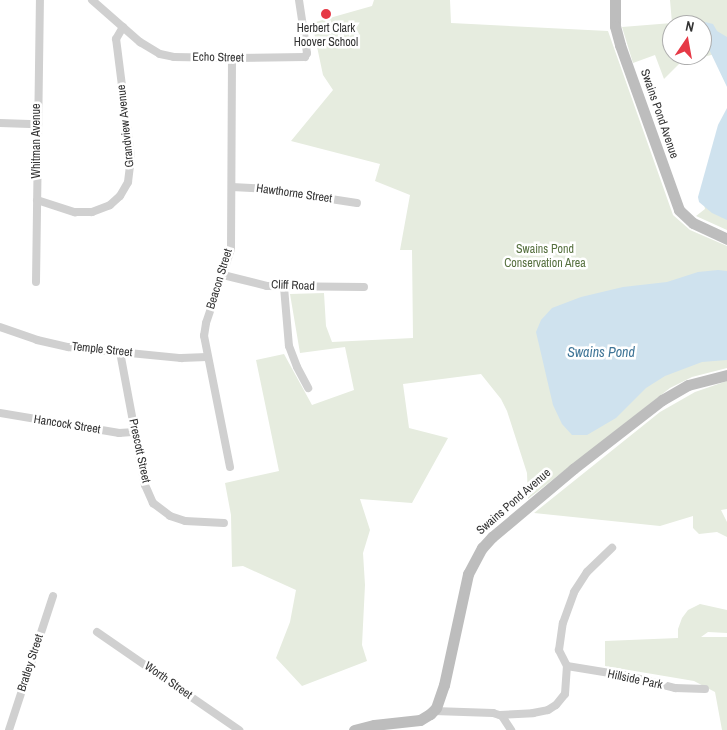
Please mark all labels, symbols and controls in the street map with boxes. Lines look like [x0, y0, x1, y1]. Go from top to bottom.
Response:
marker: Herbert Clark Hoover School [320, 8, 332, 20]
north arrow [662, 15, 712, 65]
text: N [684, 17, 696, 36]
place label: Herbert Clark Hoover School [294, 22, 358, 50]
street label: Echo Street [192, 50, 244, 66]
street label: Swains Pond Avenue [637, 67, 681, 161]
street label: Grandview Avenue [114, 84, 138, 168]
street label: Whitman Avenue [30, 103, 44, 179]
street label: Hawthorne Street [255, 182, 333, 206]
park label: Swains Pond Conservation Area [504, 243, 586, 271]
street label: Beacon Street [204, 247, 236, 311]
street label: Cliff Road [271, 278, 315, 294]
street label: Temple Street [71, 340, 133, 360]
water label: Swains Pond [567, 344, 635, 360]
street label: Hancock Street [33, 413, 101, 437]
street label: Prescott Street [125, 418, 153, 484]
street label: Swains Pond Avenue [474, 466, 554, 538]
street label: Bratley Street [15, 632, 47, 694]
street label: Worth Street [141, 659, 195, 703]
street label: Hillside Park [606, 667, 664, 693]

